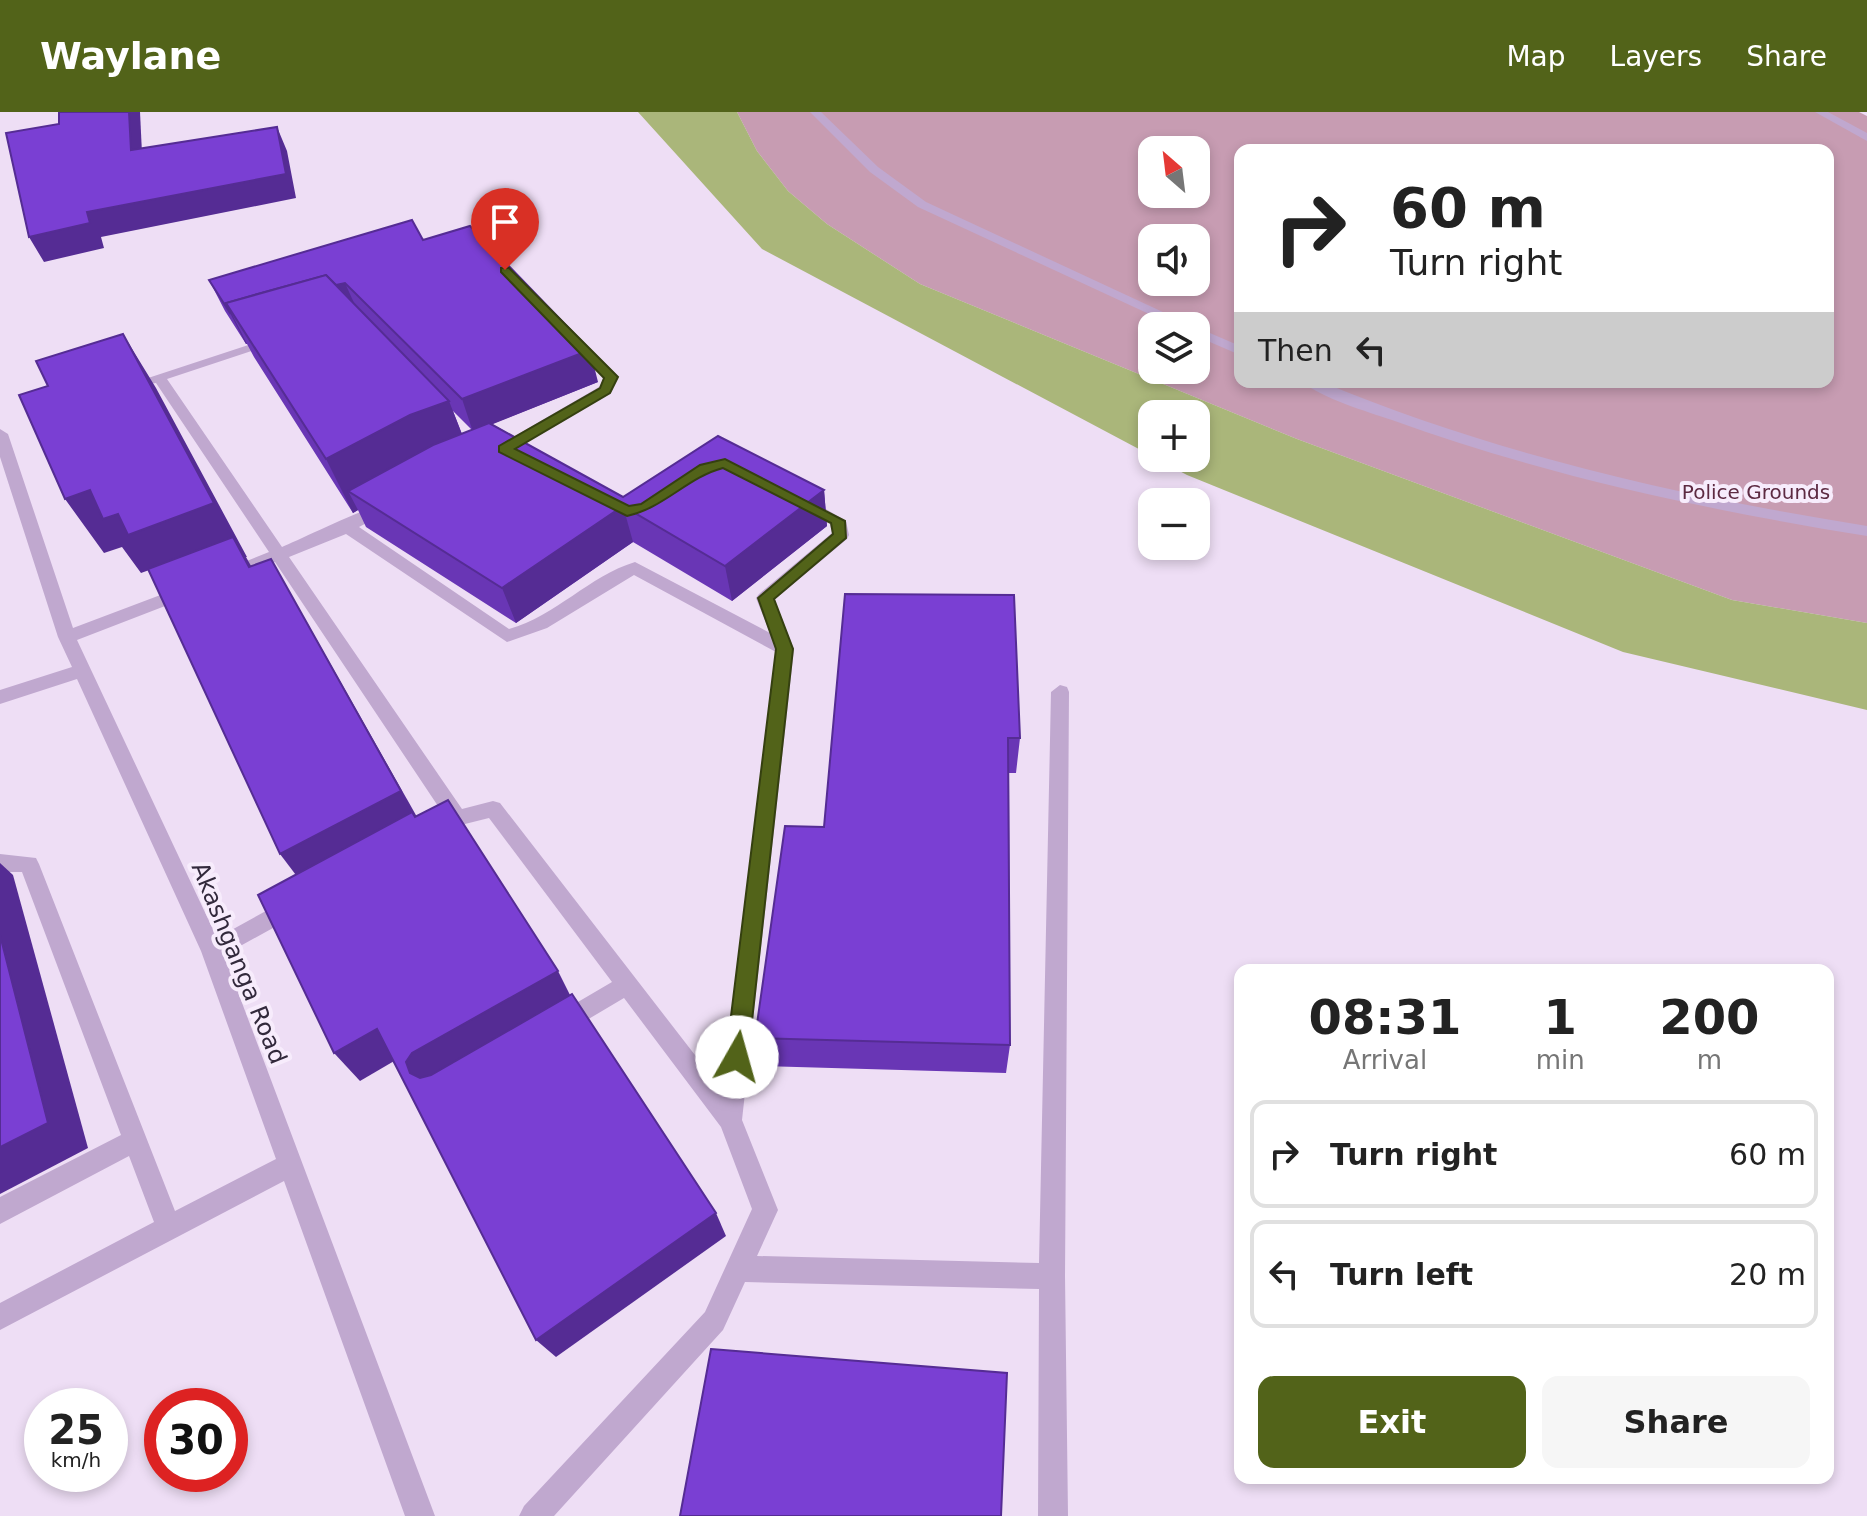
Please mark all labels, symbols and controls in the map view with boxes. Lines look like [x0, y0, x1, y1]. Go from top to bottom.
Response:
text: Waylane [40, 34, 221, 78]
text: Map [1506, 40, 1566, 73]
text: Layers [1610, 40, 1702, 73]
text: Share [1746, 40, 1827, 73]
north arrow [1138, 136, 1210, 208]
map controls [1138, 136, 1210, 560]
text: 60 m [1390, 175, 1546, 240]
icon: right [1258, 176, 1362, 280]
pin [471, 188, 539, 270]
icon: arrive [483, 200, 527, 244]
button: sound [1138, 224, 1210, 296]
text: Turn right [1390, 242, 1562, 283]
button: layers [1138, 312, 1210, 384]
icon: left [1349, 328, 1393, 372]
text: Then [1258, 333, 1333, 368]
button: + [1138, 400, 1210, 472]
park label: Police Grounds [1682, 480, 1830, 504]
button: − [1138, 488, 1210, 560]
street label: Akashganga Road [186, 858, 292, 1068]
text: 08:31 [1308, 989, 1461, 1045]
text: 1 [1544, 989, 1577, 1045]
text: 200 [1659, 989, 1759, 1045]
position arrow [695, 1015, 779, 1099]
text: Arrival [1343, 1045, 1427, 1075]
text: min [1536, 1045, 1585, 1075]
text: m [1697, 1045, 1722, 1075]
icon: right [1262, 1132, 1306, 1176]
text: Turn right [1330, 1137, 1497, 1172]
text: 60 m [1729, 1137, 1806, 1172]
icon: left [1262, 1252, 1306, 1296]
text: Turn left [1330, 1257, 1473, 1292]
text: 20 m [1729, 1257, 1806, 1292]
button: Exit [1258, 1376, 1526, 1468]
button: Share [1542, 1376, 1810, 1468]
speed limit sign: 30 [144, 1388, 248, 1492]
text: 25 [48, 1407, 104, 1453]
text: km/h [51, 1448, 101, 1472]

